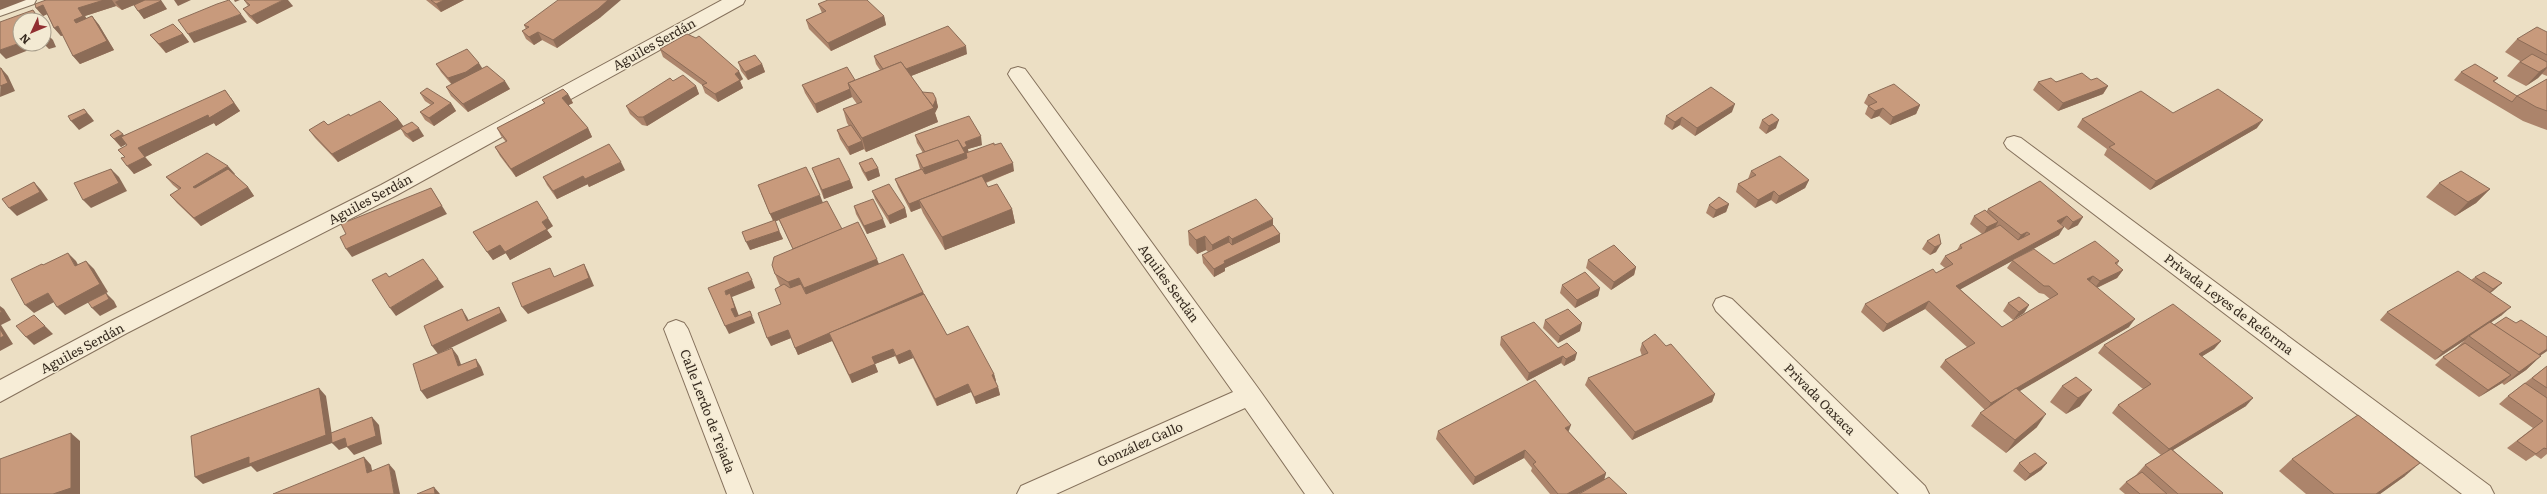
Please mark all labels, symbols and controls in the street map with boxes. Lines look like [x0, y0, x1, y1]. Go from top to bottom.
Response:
north arrow [12, 12, 52, 52]
street label: Aguiles Serdán [609, 13, 699, 74]
text: N [15, 31, 33, 49]
street label: Aguiles Serdán [324, 168, 415, 229]
street label: Aquiles Serdán [1134, 240, 1205, 326]
street label: Privada Leyes de Reforma [2160, 248, 2298, 359]
street label: Aguiles Serdán [36, 317, 127, 378]
street label: Calle Lerdo de Tejada [676, 346, 741, 475]
street label: Privada Oaxaca [1780, 358, 1861, 439]
street label: González Gallo [1094, 416, 1186, 471]

